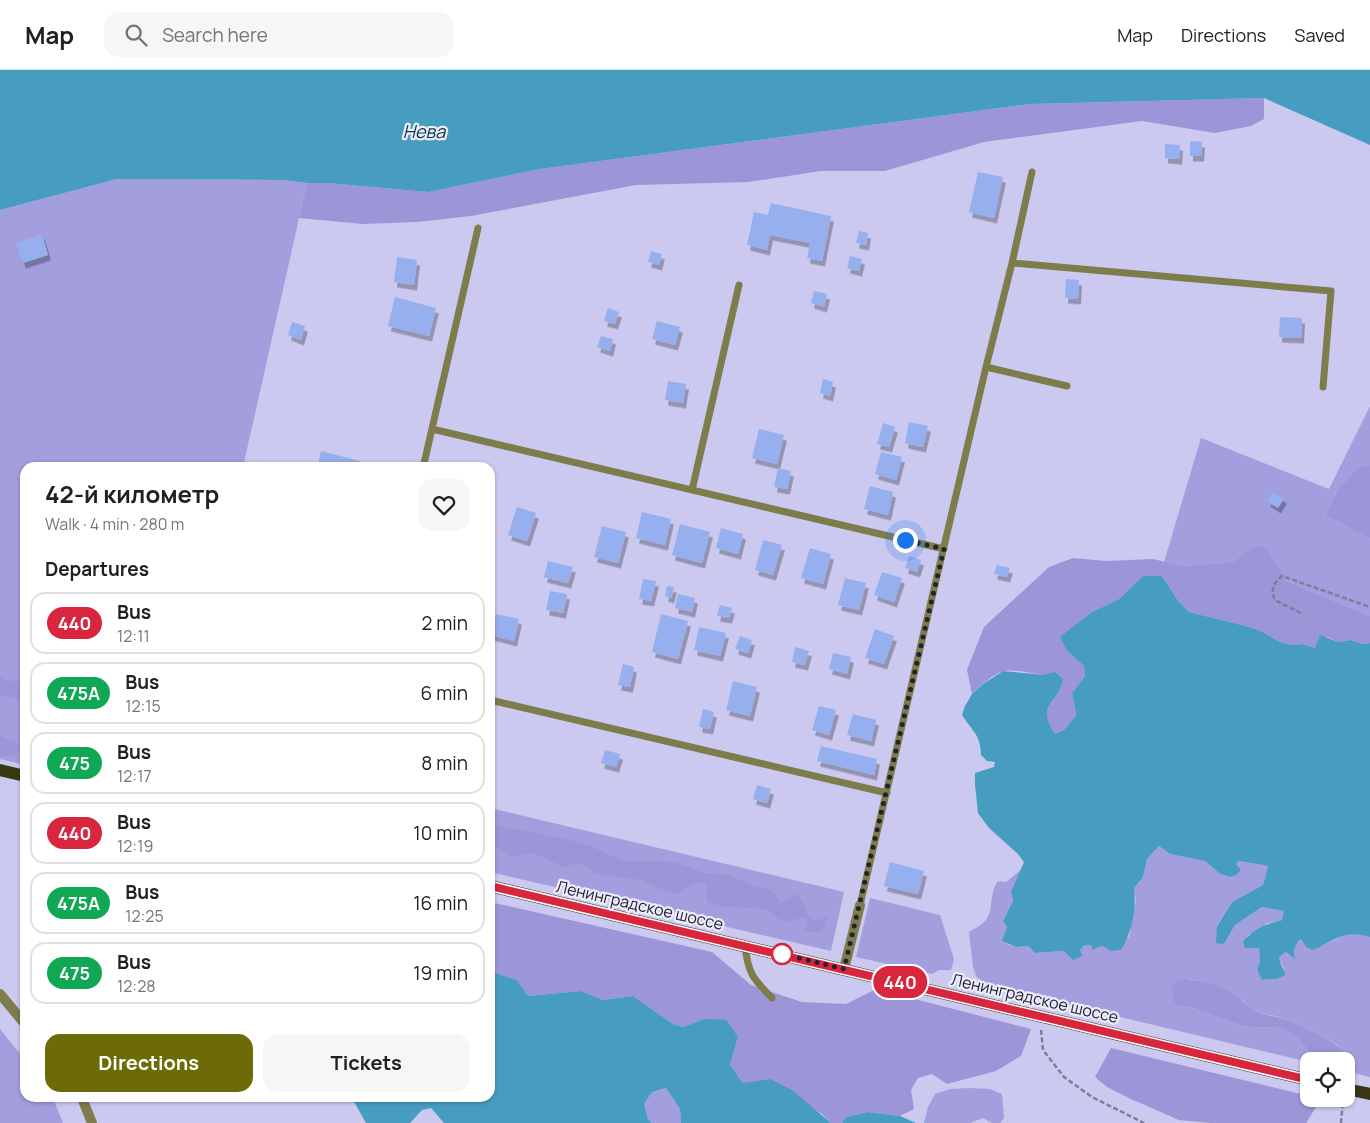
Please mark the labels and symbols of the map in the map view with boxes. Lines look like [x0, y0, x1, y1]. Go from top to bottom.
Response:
water label: Нева [403, 119, 446, 143]
your location [893, 528, 918, 553]
street label: Ленинградское шоссе [554, 875, 726, 935]
unlabelled marker [771, 943, 793, 965]
line badge: 440 [871, 966, 929, 998]
street label: Ленинградское шоссе [949, 968, 1121, 1028]

